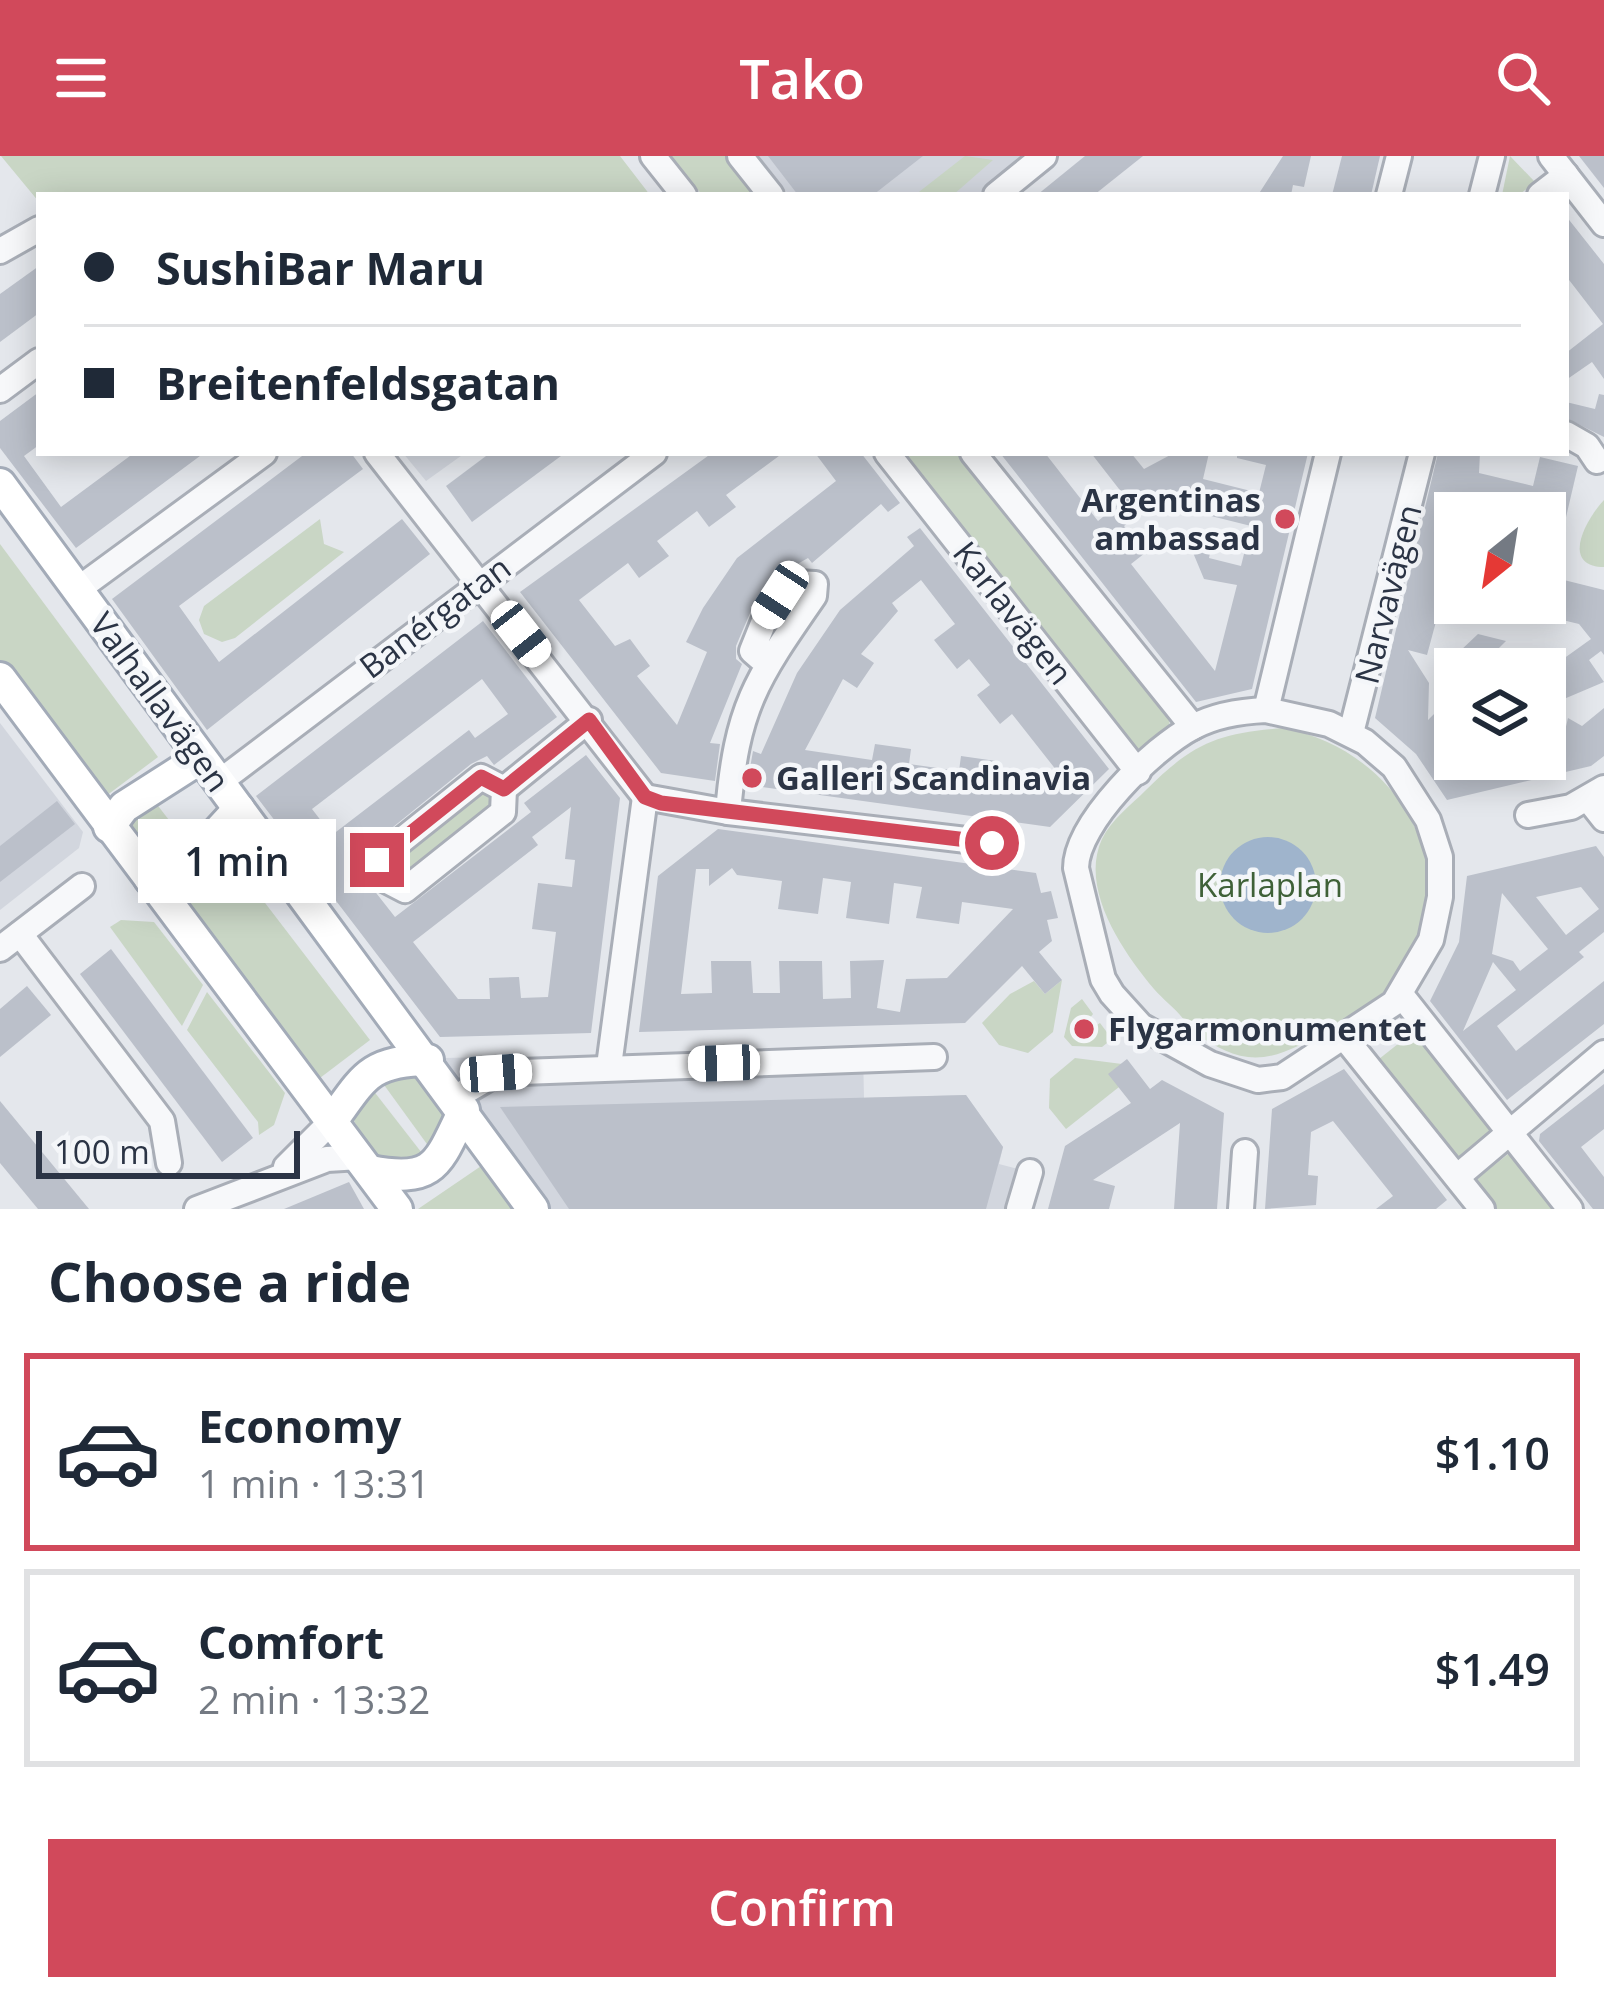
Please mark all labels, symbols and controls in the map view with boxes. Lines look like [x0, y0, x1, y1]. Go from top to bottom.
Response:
text: Tako [739, 41, 865, 115]
icon: menu [48, 45, 114, 111]
icon: search [1490, 45, 1556, 111]
text: SushiBar Maru [156, 237, 485, 298]
text: Breitenfeldsgatan [156, 352, 560, 413]
place label: Argentinas ambassad [1081, 477, 1261, 560]
north arrow [1434, 492, 1566, 624]
map controls [1434, 492, 1566, 780]
street label: Narvavägen [1344, 500, 1431, 688]
marker: Argentinas ambassad [1272, 506, 1298, 532]
street label: Karlavägen [943, 532, 1084, 694]
street label: Banérgatan [350, 545, 520, 688]
car [745, 555, 815, 635]
car [485, 595, 557, 673]
street label: Valhallavägen [80, 603, 241, 800]
button: layers [1434, 648, 1566, 780]
place label: Galleri Scandinavia [776, 755, 1091, 800]
marker: Galleri Scandinavia [739, 765, 765, 791]
route start [965, 816, 1019, 870]
callout: 1 min [137, 818, 335, 902]
route end [350, 833, 404, 887]
text: 1 min [184, 834, 290, 887]
park label: Karlaplan [1197, 862, 1343, 907]
place label: Flygarmonumentet [1108, 1006, 1426, 1051]
marker: Flygarmonumentet [1071, 1016, 1097, 1042]
car [687, 1044, 761, 1082]
car [459, 1053, 533, 1093]
scale bar [36, 1125, 300, 1178]
text: 100 m [54, 1129, 150, 1174]
text: Choose a ride [48, 1244, 411, 1318]
text: Economy [198, 1395, 401, 1456]
icon: car [54, 1398, 162, 1506]
text: $1.10 [1435, 1422, 1550, 1483]
text: 1 min · 13:31 [198, 1456, 430, 1509]
text: Comfort [198, 1611, 384, 1672]
icon: car [54, 1614, 162, 1722]
text: $1.49 [1435, 1638, 1550, 1699]
text: 2 min · 13:32 [198, 1672, 430, 1725]
button: Confirm [48, 1839, 1556, 1977]

